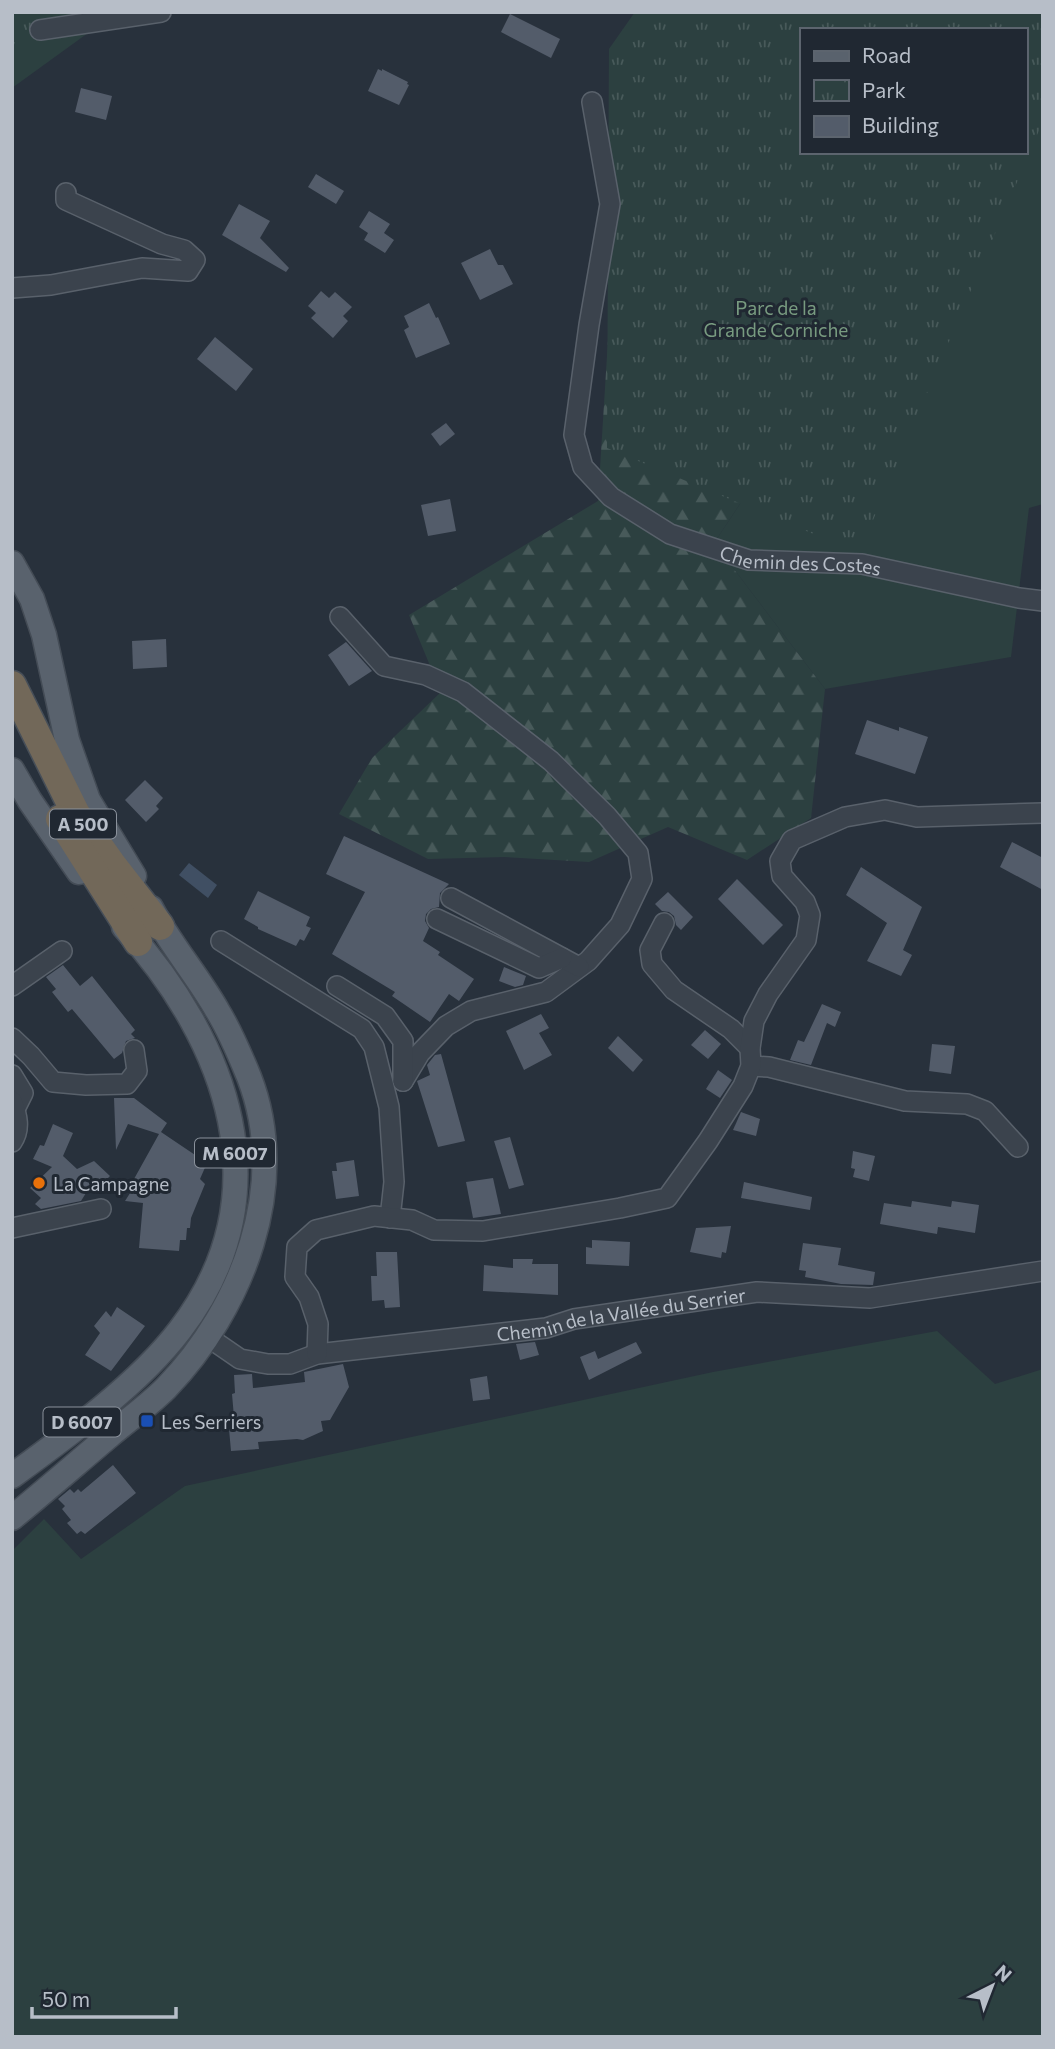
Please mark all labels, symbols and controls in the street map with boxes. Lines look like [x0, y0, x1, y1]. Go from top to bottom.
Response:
legend [800, 28, 1027, 154]
text: Road [862, 42, 911, 67]
text: Park [862, 77, 906, 102]
text: Building [862, 112, 939, 137]
park label: Parc de la Grande Corniche [704, 296, 848, 341]
street label: Chemin des Costes [717, 540, 884, 579]
road number: A 500 [50, 810, 116, 838]
road number: M 6007 [195, 1138, 275, 1168]
place label: La Campagne [53, 1172, 169, 1195]
marker: La Campagne [31, 1175, 47, 1191]
street label: Chemin de la Vallée du Serrier [495, 1282, 748, 1345]
road number: D 6007 [43, 1408, 120, 1436]
place label: Les Serriers [161, 1410, 261, 1433]
marker: Les Serriers [139, 1413, 155, 1429]
north arrow [957, 1951, 1027, 2021]
text: N [991, 1960, 1017, 1986]
scale bar [32, 1976, 175, 2020]
text: 50 m [42, 1986, 90, 2011]

